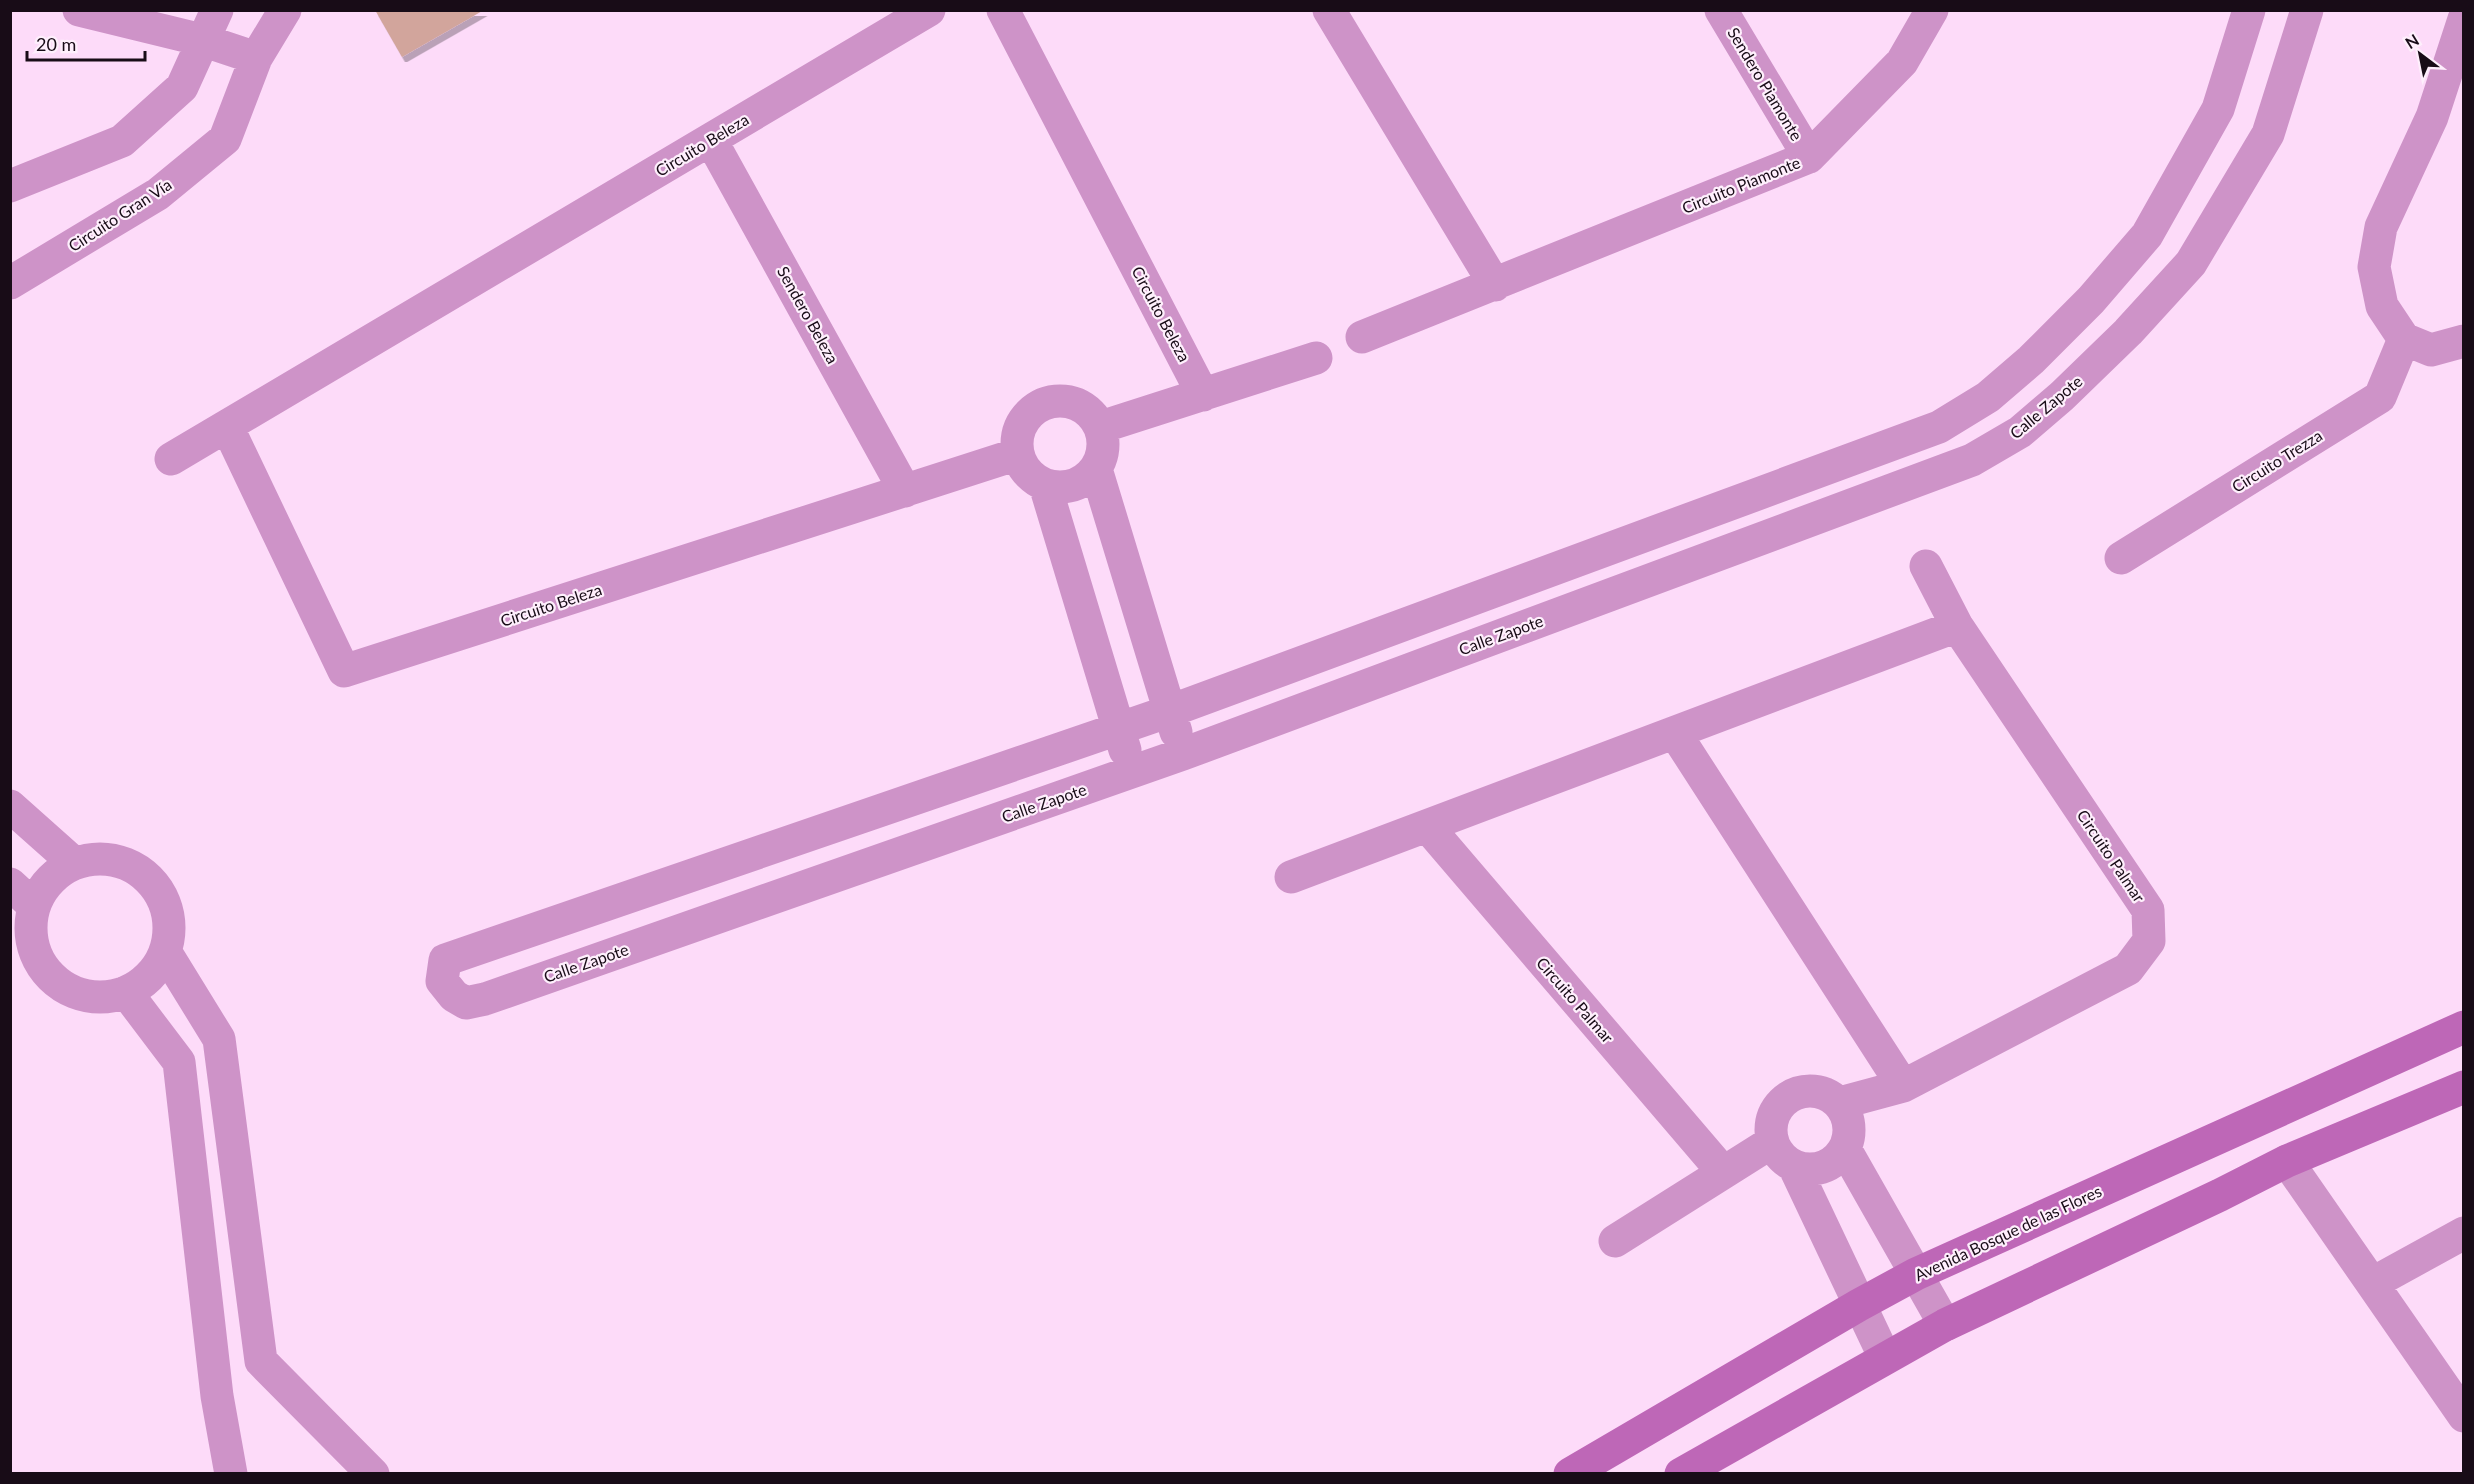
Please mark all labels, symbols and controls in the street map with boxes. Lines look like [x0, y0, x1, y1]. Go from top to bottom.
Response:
scale bar [27, 24, 146, 62]
street label: Sendero Piamonte [1724, 24, 1807, 144]
north arrow [2390, 24, 2450, 84]
text: N [2402, 30, 2422, 52]
text: 20 m [36, 33, 76, 55]
street label: Circuito Beleza [652, 109, 752, 180]
street label: Circuito Piamonte [1679, 152, 1803, 217]
street label: Circuito Gran Vía [65, 174, 175, 255]
street label: Sendero Beleza [774, 263, 843, 367]
street label: Circuito Beleza [1128, 263, 1195, 365]
street label: Calle Zapote [2006, 371, 2086, 442]
street label: Circuito Trezza [2228, 425, 2325, 496]
street label: Circuito Beleza [498, 579, 604, 630]
street label: Calle Zapote [1456, 611, 1546, 659]
street label: Calle Zapote [999, 779, 1089, 826]
street label: Circuito Palmar [2074, 806, 2149, 906]
street label: Calle Zapote [541, 939, 631, 986]
street label: Circuito Palmar [1533, 953, 1618, 1047]
street label: Avenida Bosque de las Flores [1911, 1181, 2104, 1284]

